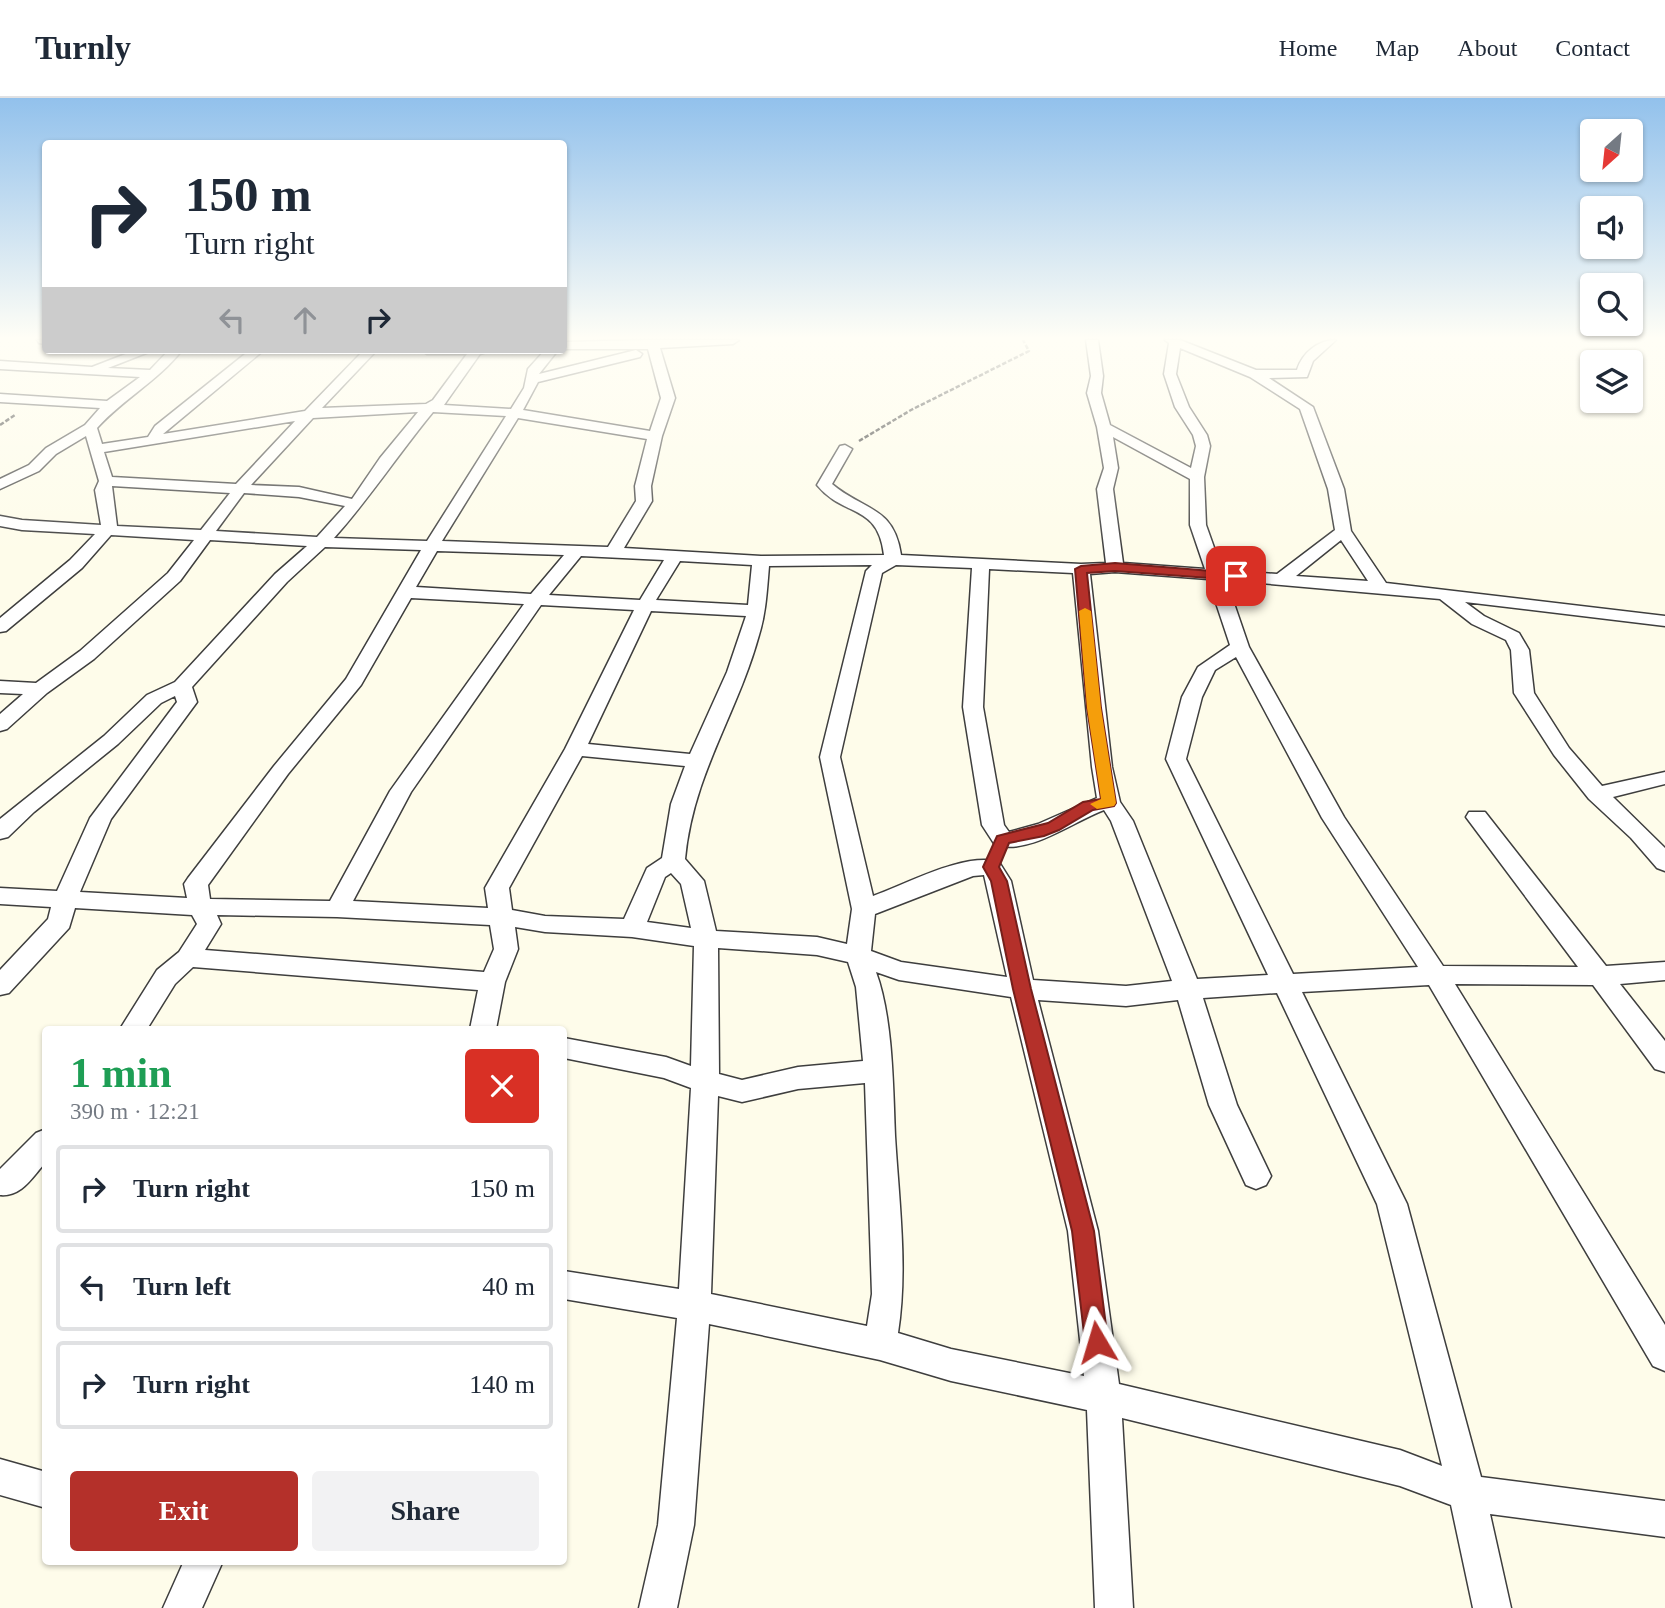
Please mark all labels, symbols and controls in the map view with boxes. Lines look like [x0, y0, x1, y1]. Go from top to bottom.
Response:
text: Turnly [35, 30, 131, 66]
text: Home [1279, 35, 1337, 61]
text: Map [1375, 35, 1419, 61]
text: About [1457, 35, 1517, 61]
text: Contact [1555, 35, 1630, 61]
north arrow [1580, 119, 1643, 182]
map controls [1580, 119, 1643, 413]
text: 150 m [185, 167, 312, 222]
icon: right [70, 168, 161, 259]
button: sound [1580, 196, 1643, 259]
text: Turn right [185, 225, 315, 261]
button: search [1580, 273, 1643, 336]
icon: left [213, 301, 251, 339]
icon: ahead [286, 301, 324, 339]
icon: right [359, 301, 397, 339]
button: layers [1580, 350, 1643, 413]
pin [1206, 546, 1266, 606]
icon: arrive [1217, 557, 1255, 595]
button: close [465, 1049, 539, 1123]
text: 1 min [70, 1050, 172, 1096]
text: 390 m · 12:21 [70, 1099, 200, 1124]
icon: right [74, 1170, 112, 1208]
text: Turn right [133, 1174, 250, 1203]
text: 150 m [469, 1174, 535, 1203]
icon: left [74, 1268, 112, 1306]
text: Turn left [133, 1272, 231, 1301]
text: 40 m [482, 1272, 535, 1301]
position arrow [1060, 1305, 1134, 1379]
icon: right [74, 1366, 112, 1404]
text: Turn right [133, 1370, 250, 1399]
text: 140 m [469, 1370, 535, 1399]
button: Exit [70, 1471, 298, 1551]
button: Share [312, 1471, 539, 1551]

